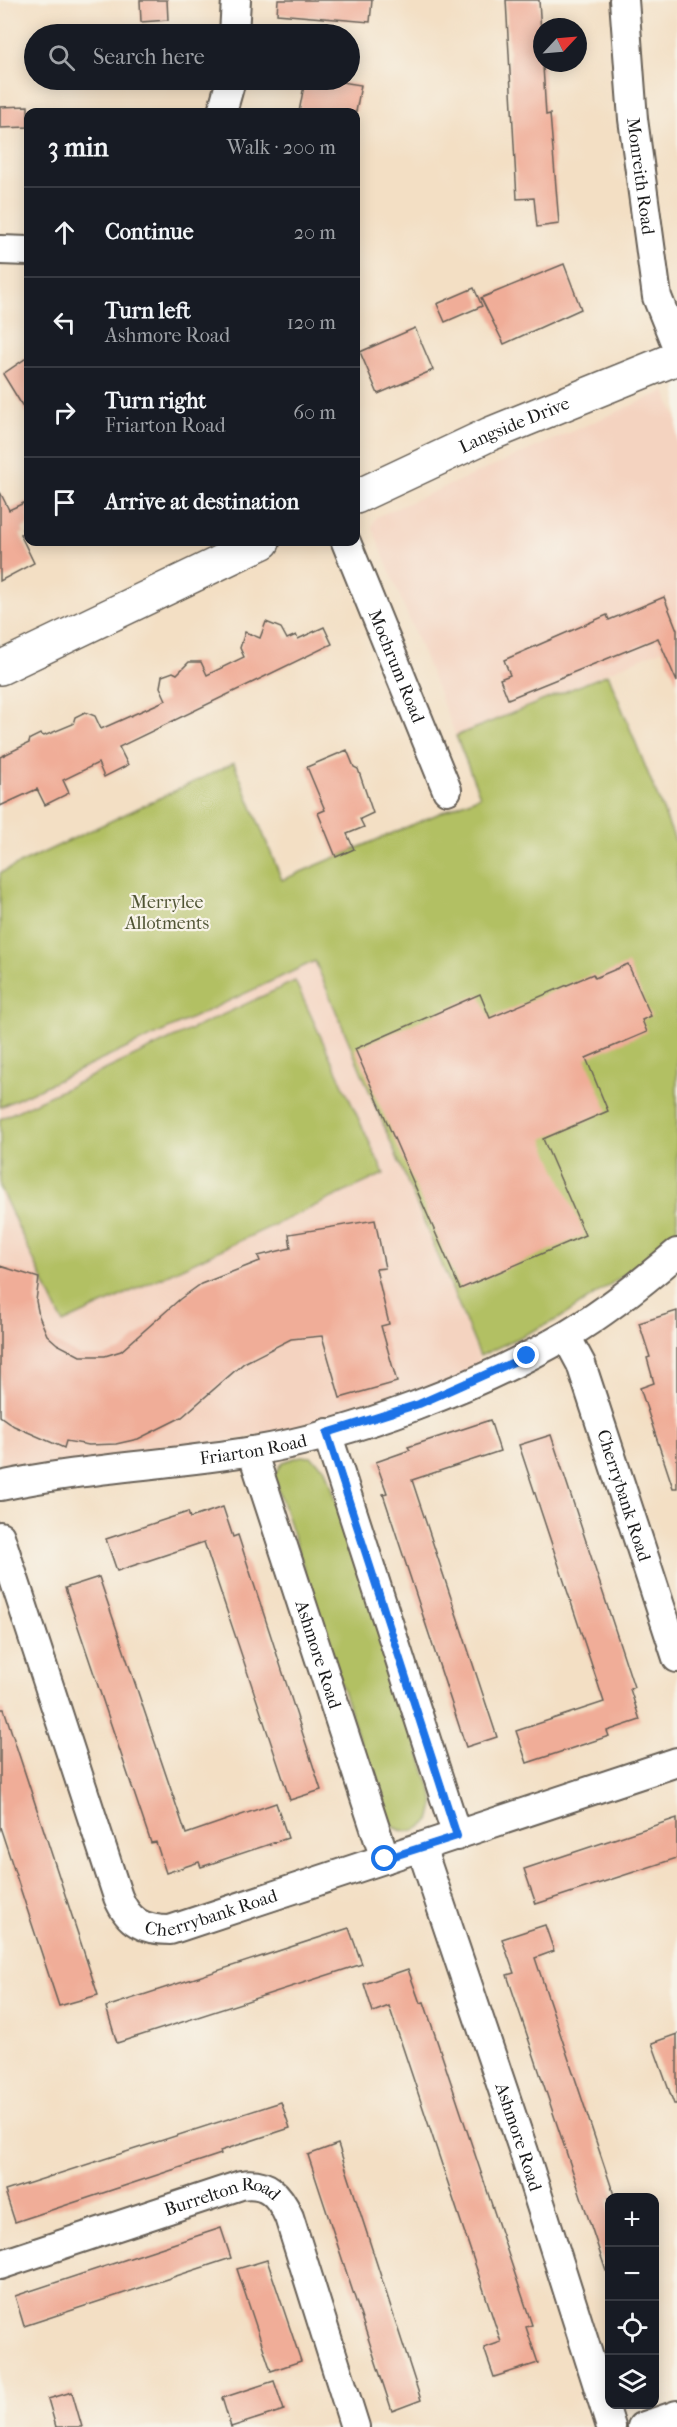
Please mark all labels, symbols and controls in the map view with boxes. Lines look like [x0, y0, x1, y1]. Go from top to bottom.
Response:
north arrow [533, 18, 587, 72]
search box [24, 24, 360, 90]
icon: search [45, 41, 78, 74]
text: Search here [93, 44, 205, 70]
street label: Monreith Road [622, 116, 659, 236]
text: 3 min [48, 132, 109, 163]
text: Walk · 200 m [227, 136, 336, 159]
icon: ahead [48, 216, 81, 249]
text: Continue [105, 219, 194, 245]
text: 20 m [294, 221, 336, 244]
text: Turn left [105, 298, 191, 324]
icon: left [48, 306, 81, 339]
text: 120 m [287, 311, 336, 334]
text: Ashmore Road [105, 324, 230, 347]
text: Turn right [105, 388, 206, 414]
street label: Langside Drive [456, 392, 573, 458]
icon: right [48, 396, 81, 429]
text: 60 m [293, 401, 336, 424]
text: Friarton Road [105, 414, 226, 437]
icon: arrive [48, 486, 81, 519]
text: Arrive at destination [105, 489, 299, 515]
street label: Mochrum Road [364, 606, 429, 726]
park label: Merrylee Allotments [124, 892, 209, 934]
route end [513, 1342, 539, 1368]
street label: Cherrybank Road [593, 1427, 655, 1564]
street label: Friarton Road [198, 1430, 309, 1469]
street label: Ashmore Road [291, 1597, 346, 1711]
route start [371, 1845, 397, 1871]
street label: Cherrybank Road [143, 1885, 280, 1941]
street label: Ashmore Road [491, 2079, 546, 2194]
street label: Burrelton Road [162, 2174, 285, 2220]
map controls [605, 2193, 659, 2409]
button: + [605, 2193, 659, 2247]
button: − [605, 2247, 659, 2301]
button: locate [605, 2301, 659, 2355]
button: layers [605, 2355, 659, 2409]

